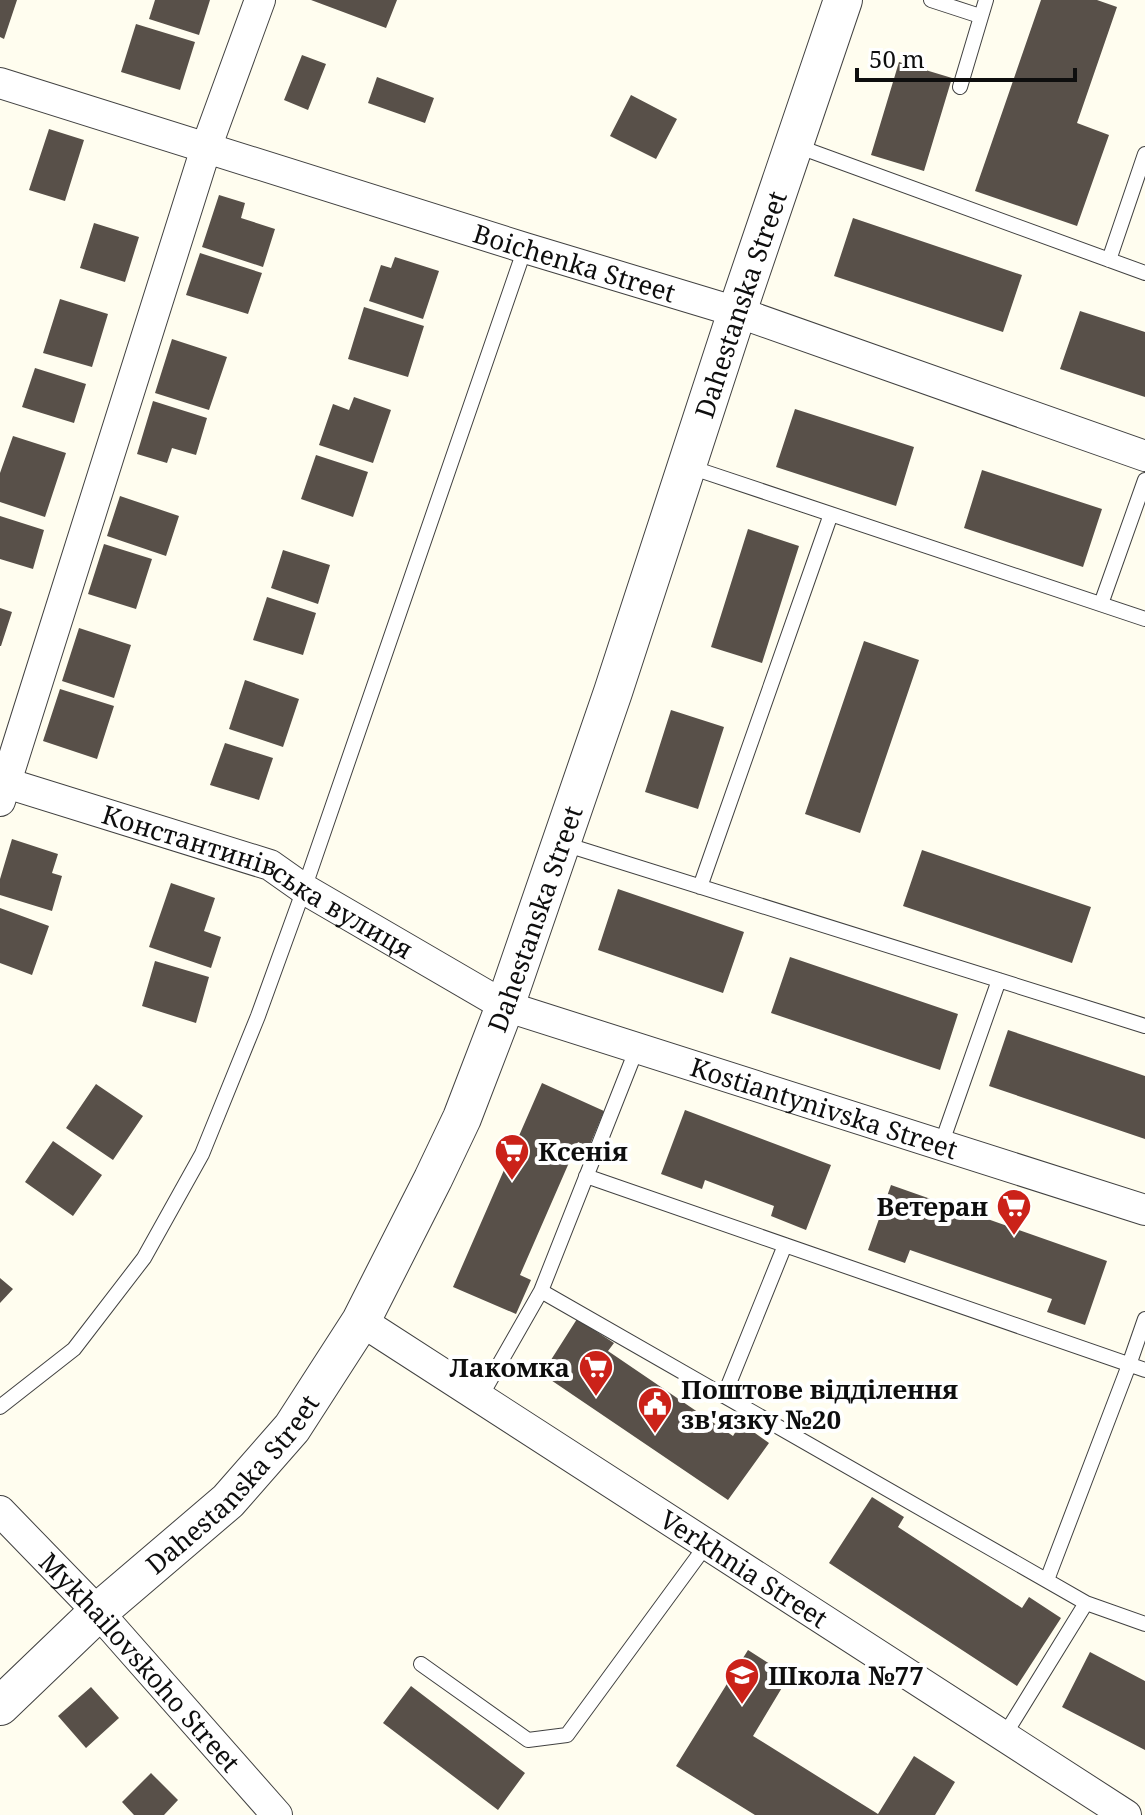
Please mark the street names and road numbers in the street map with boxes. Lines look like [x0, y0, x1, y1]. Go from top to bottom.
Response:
street label: Dahestanska Street [686, 186, 795, 422]
street label: Boichenka Street [469, 215, 680, 310]
street label: Константинівська вулиця [98, 796, 420, 967]
street label: Dahestanska Street [479, 801, 591, 1037]
street label: Kostiantynivska Street [686, 1048, 962, 1167]
street label: Dahestanska Street [138, 1387, 327, 1582]
street label: Verkhnia Street [653, 1501, 835, 1636]
street label: Mykhailovskoho Street [32, 1544, 249, 1779]

